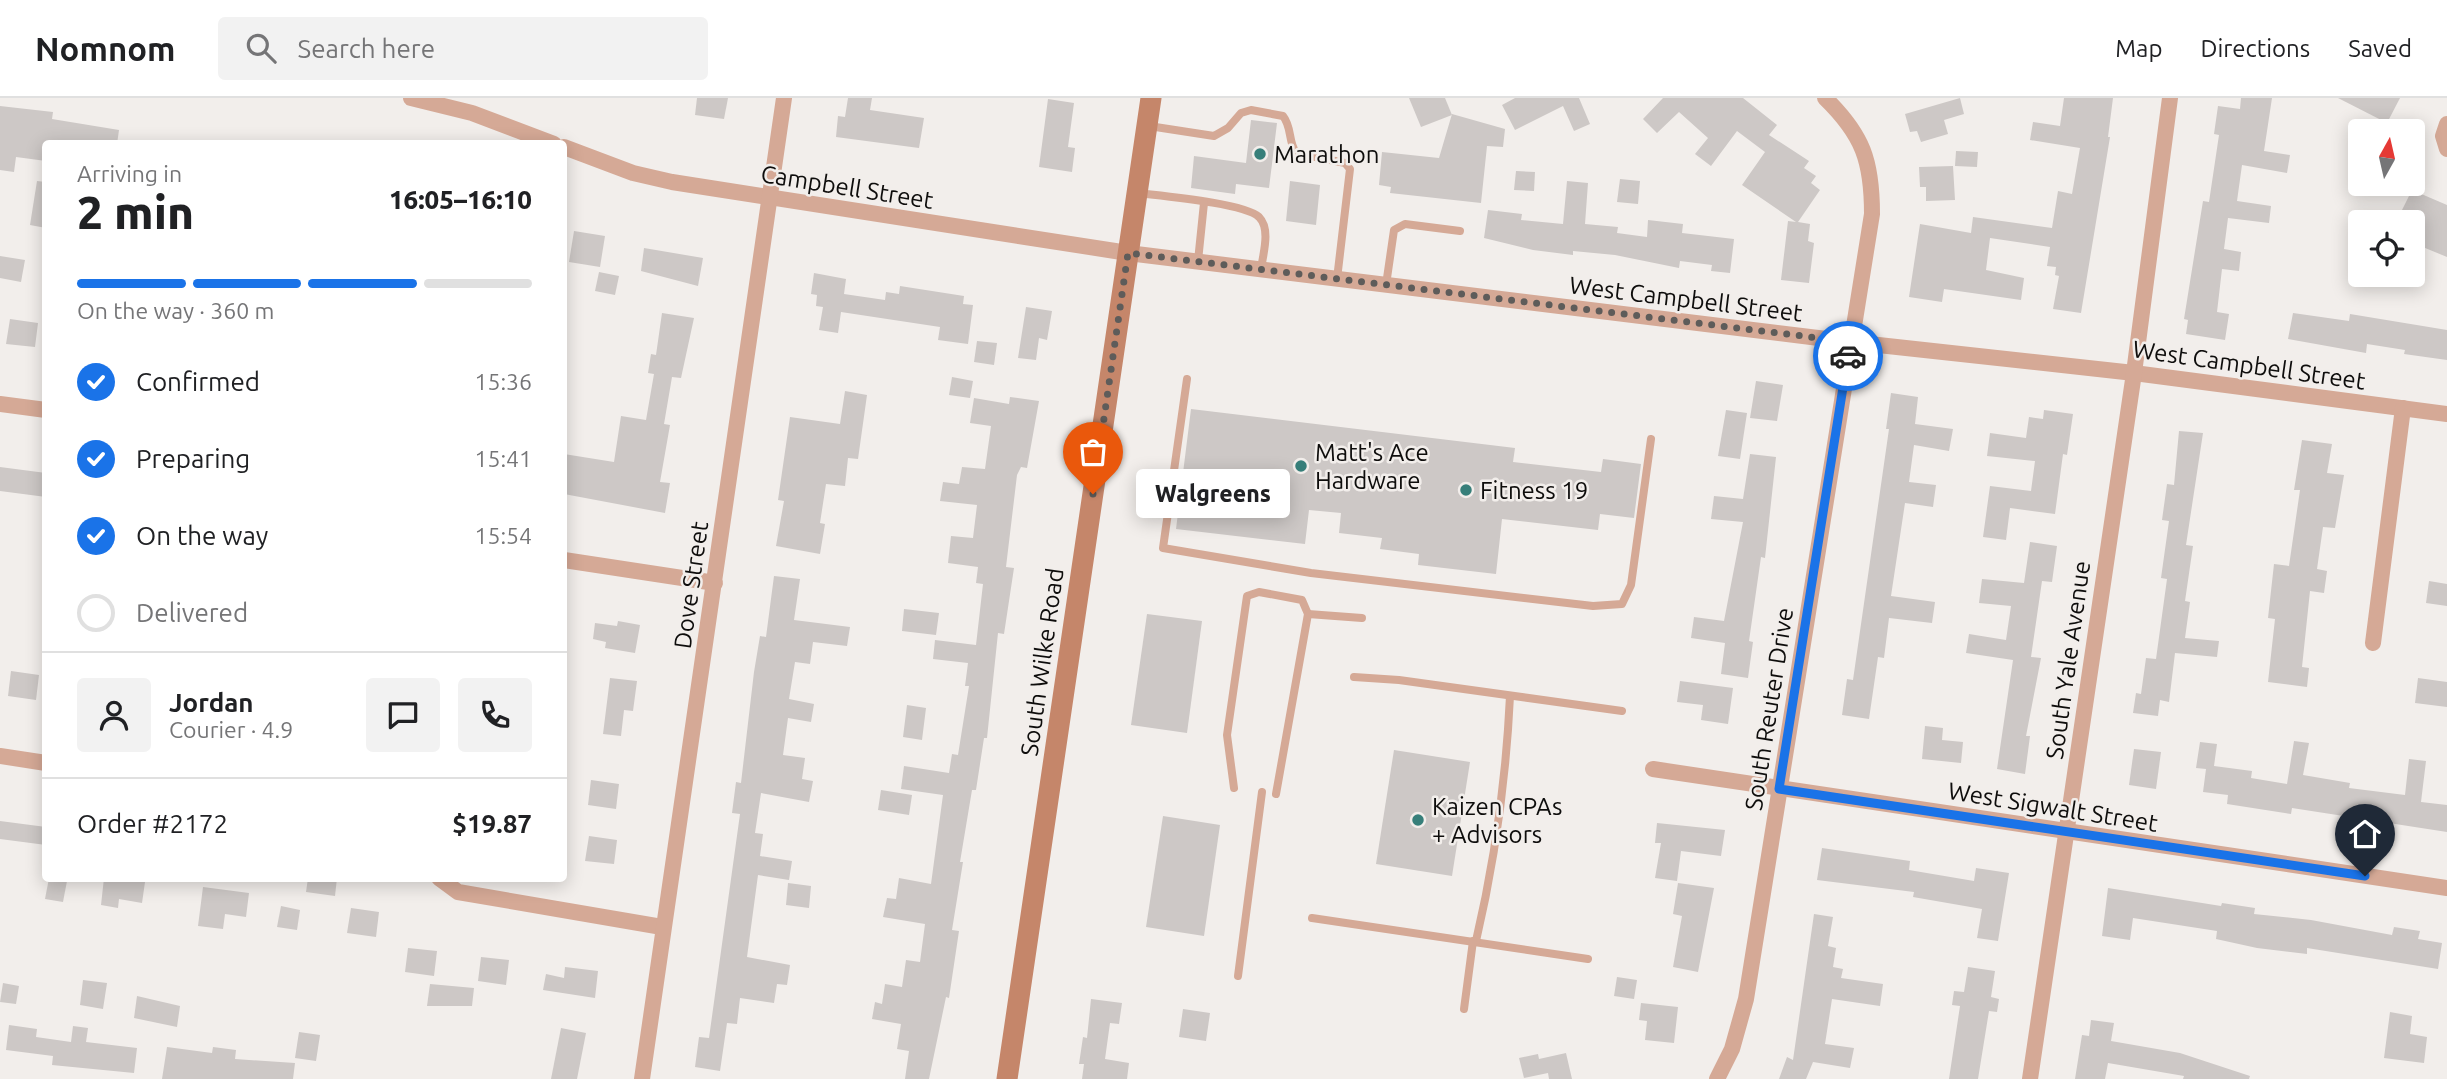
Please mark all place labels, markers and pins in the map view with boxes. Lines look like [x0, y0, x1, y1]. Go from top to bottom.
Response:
place label: Marathon [1274, 141, 1379, 168]
marker: Marathon [1252, 146, 1268, 162]
pin [1063, 422, 1123, 494]
place label: Matt's Ace Hardware [1315, 439, 1429, 494]
marker: Matt's Ace Hardware [1293, 458, 1309, 474]
callout: Walgreens [1135, 470, 1289, 518]
place label: Fitness 19 [1480, 477, 1588, 504]
marker: Fitness 19 [1458, 482, 1474, 498]
place label: Kaizen CPAs + Advisors [1432, 793, 1562, 848]
pin [2335, 804, 2395, 876]
marker: Kaizen CPAs + Advisors [1410, 812, 1426, 828]

